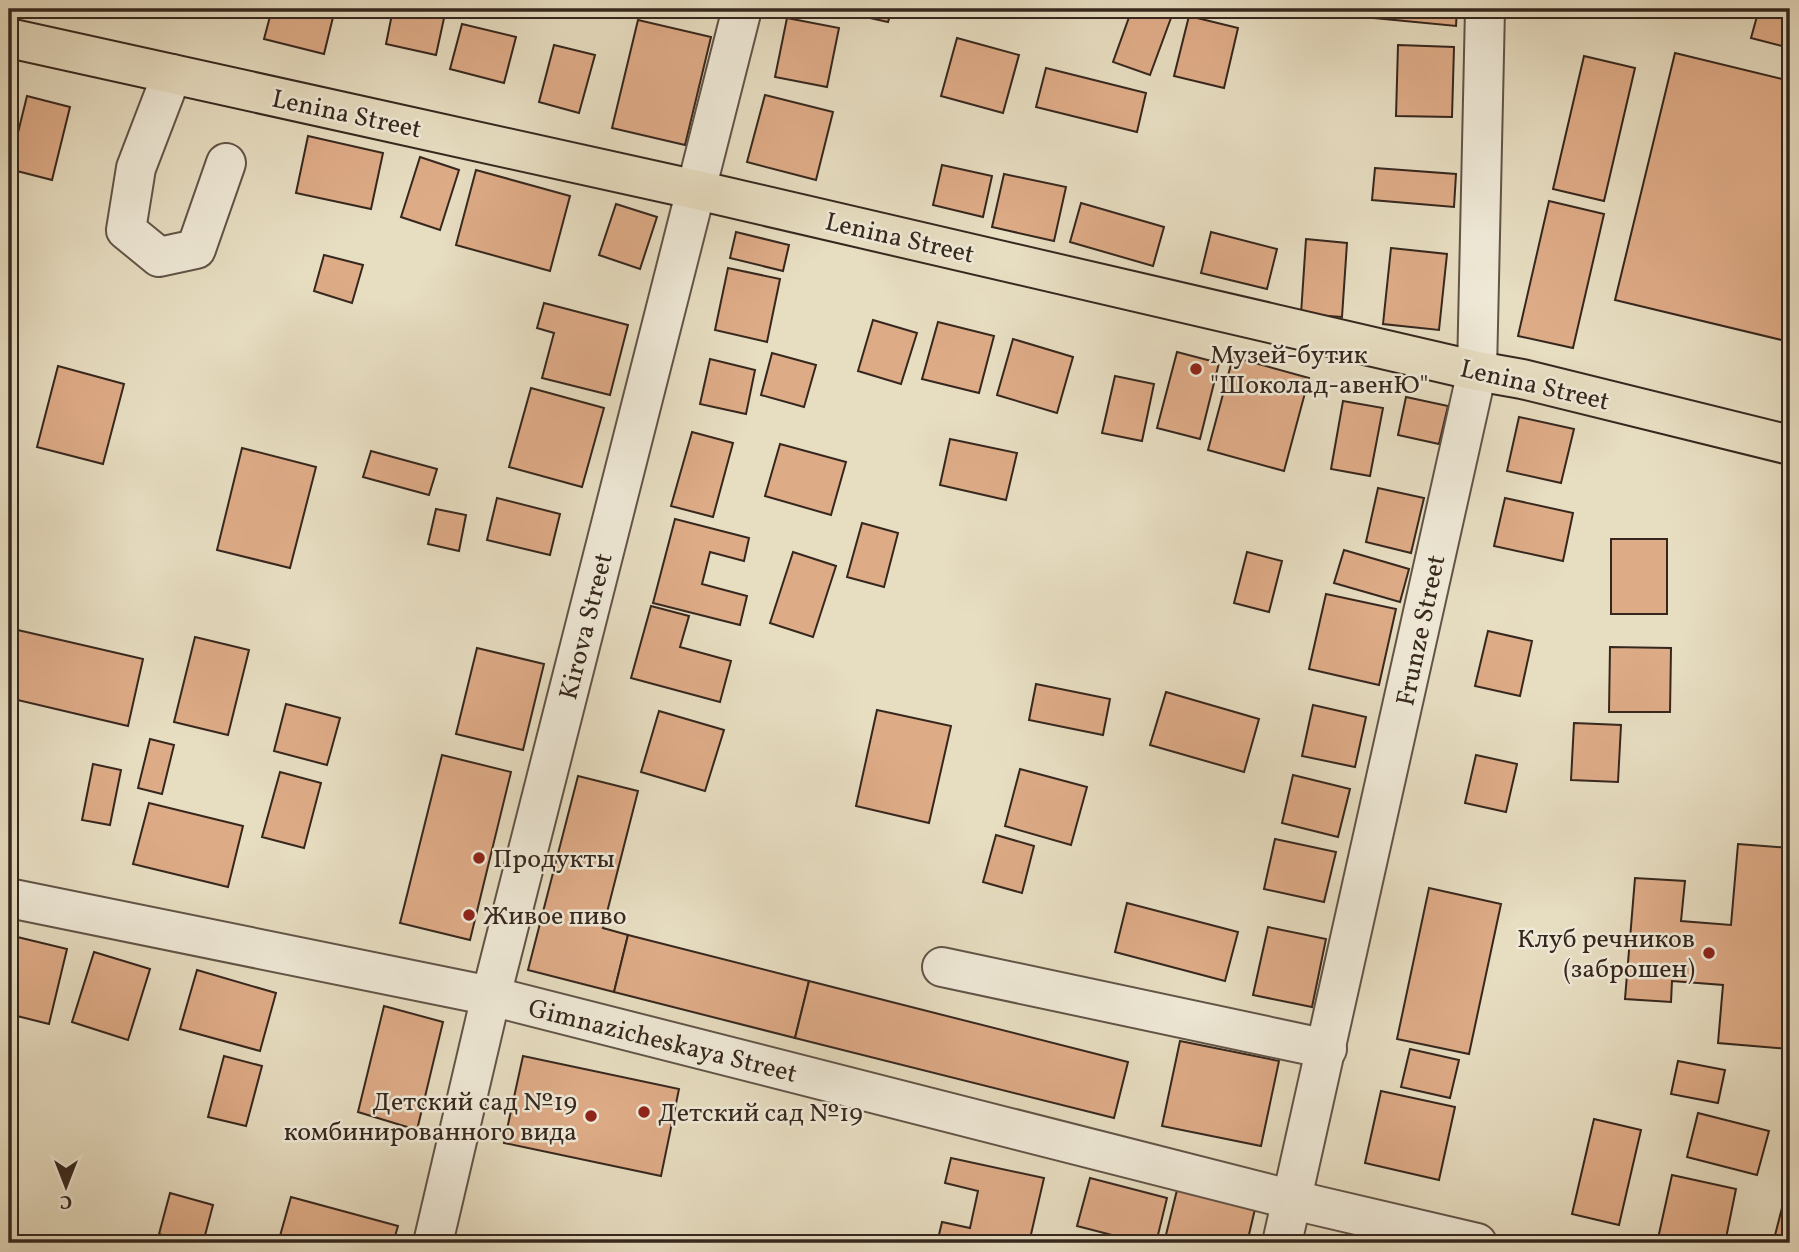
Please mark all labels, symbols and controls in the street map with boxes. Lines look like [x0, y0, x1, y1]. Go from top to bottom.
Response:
street label: Lenina Street [268, 82, 425, 148]
street label: Lenina Street [821, 204, 978, 274]
place label: Музей-бутик "Шоколад-авенЮ" [1210, 338, 1428, 404]
street label: Lenina Street [1456, 351, 1613, 421]
marker: Музей-бутик "Шоколад-авенЮ" [1188, 361, 1204, 377]
street label: Kirova Street [551, 549, 623, 704]
street label: Frunze Street [1388, 552, 1456, 709]
place label: Продукты [493, 842, 615, 878]
marker: Продукты [471, 850, 487, 866]
place label: Живое пиво [483, 899, 627, 935]
marker: Живое пиво [461, 907, 477, 923]
place label: Клуб речников (заброшен) [1517, 922, 1695, 988]
marker: Клуб речников (заброшен) [1701, 945, 1717, 961]
street label: Gimnazicheskaya Street [524, 991, 801, 1093]
place label: Детский сад №19 комбинированного вида [284, 1085, 577, 1151]
place label: Детский сад №19 [658, 1096, 863, 1132]
marker: Детский сад №19 [636, 1104, 652, 1120]
marker: Детский сад №19 комбинированного вида [583, 1108, 599, 1124]
north arrow [32, 1150, 102, 1220]
text: С [60, 1188, 72, 1214]

